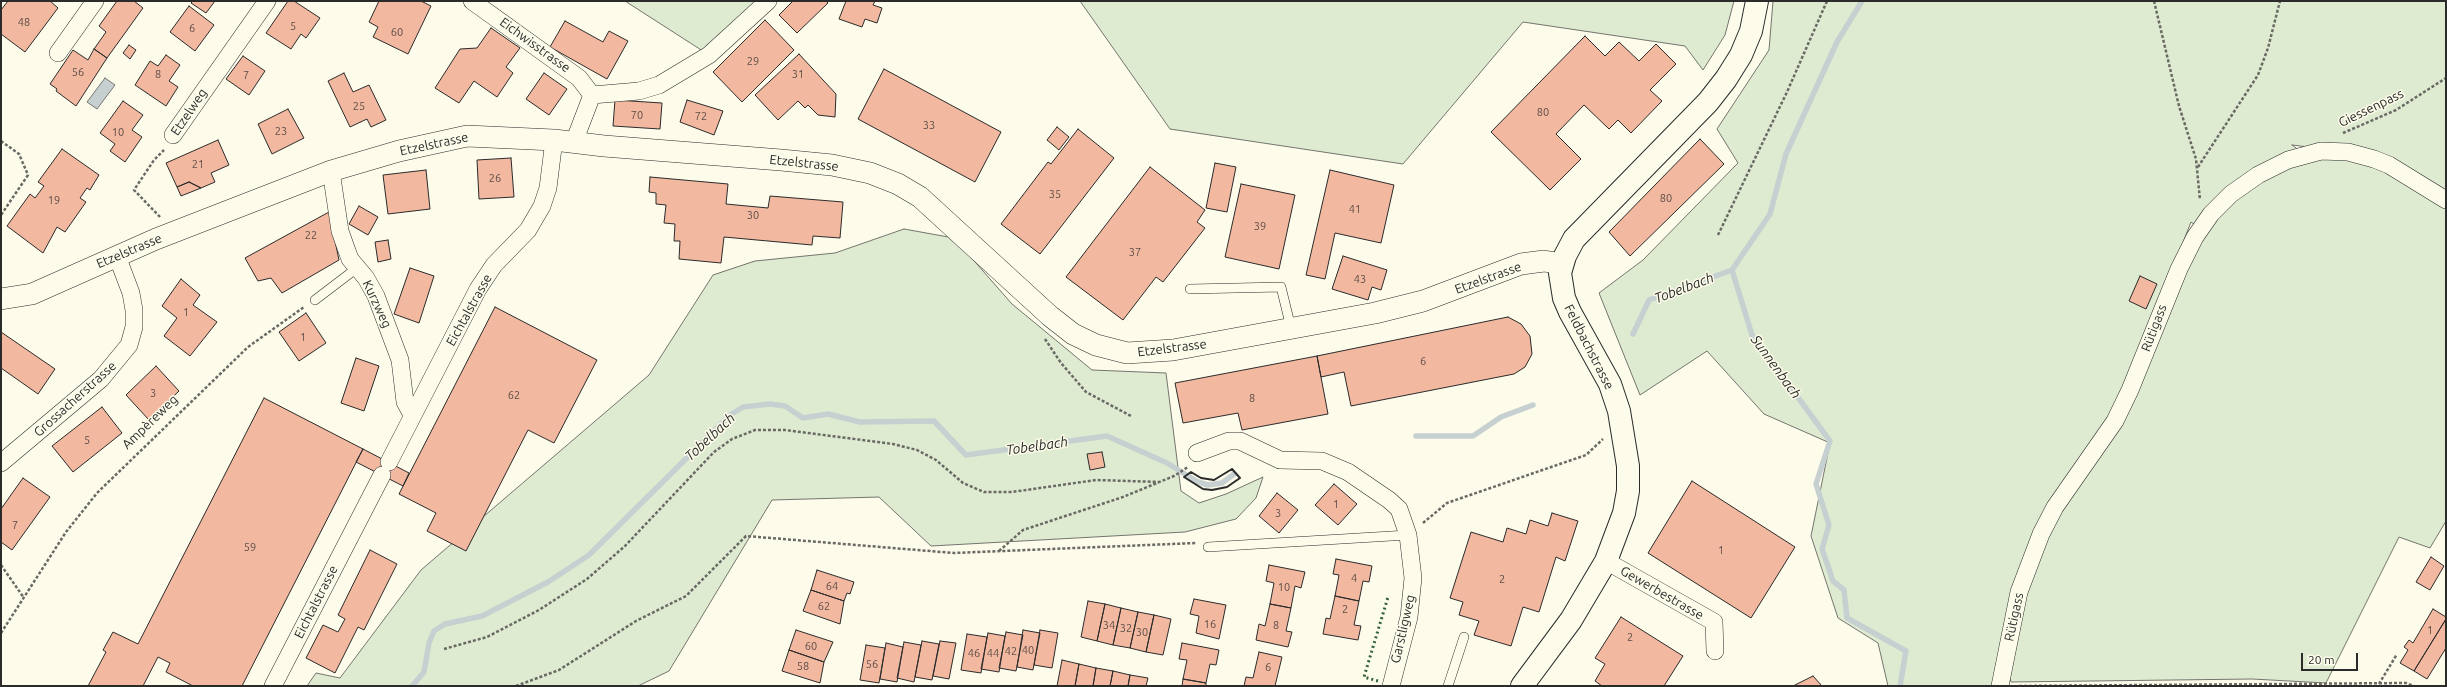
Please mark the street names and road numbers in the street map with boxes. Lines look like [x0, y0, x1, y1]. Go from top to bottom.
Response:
street label: Eichwisstrasse [497, 14, 573, 76]
street label: Etzelweg [168, 85, 210, 139]
street label: Giessenpass [2336, 86, 2406, 130]
street label: Etzelstrasse [398, 129, 470, 159]
street label: Etzelstrasse [769, 152, 839, 174]
street label: Etzelstrasse [94, 230, 164, 272]
street label: Etzelstrasse [1453, 259, 1523, 297]
street label: Eichtalstrasse [443, 271, 495, 349]
street label: Kurzweg [359, 278, 395, 330]
street label: Feldbachstrasse [1561, 302, 1617, 392]
street label: Rütigass [2138, 302, 2170, 354]
street label: Etzelstrasse [1136, 336, 1208, 360]
street label: Grossacherstrasse [31, 358, 119, 440]
street label: Ampèreweg [119, 392, 181, 452]
street label: Eichtalstrasse [291, 563, 341, 641]
street label: Gewerbestrasse [1618, 563, 1706, 623]
street label: Rütigass [2001, 591, 2027, 643]
street label: Garstligweg [1388, 593, 1418, 665]

